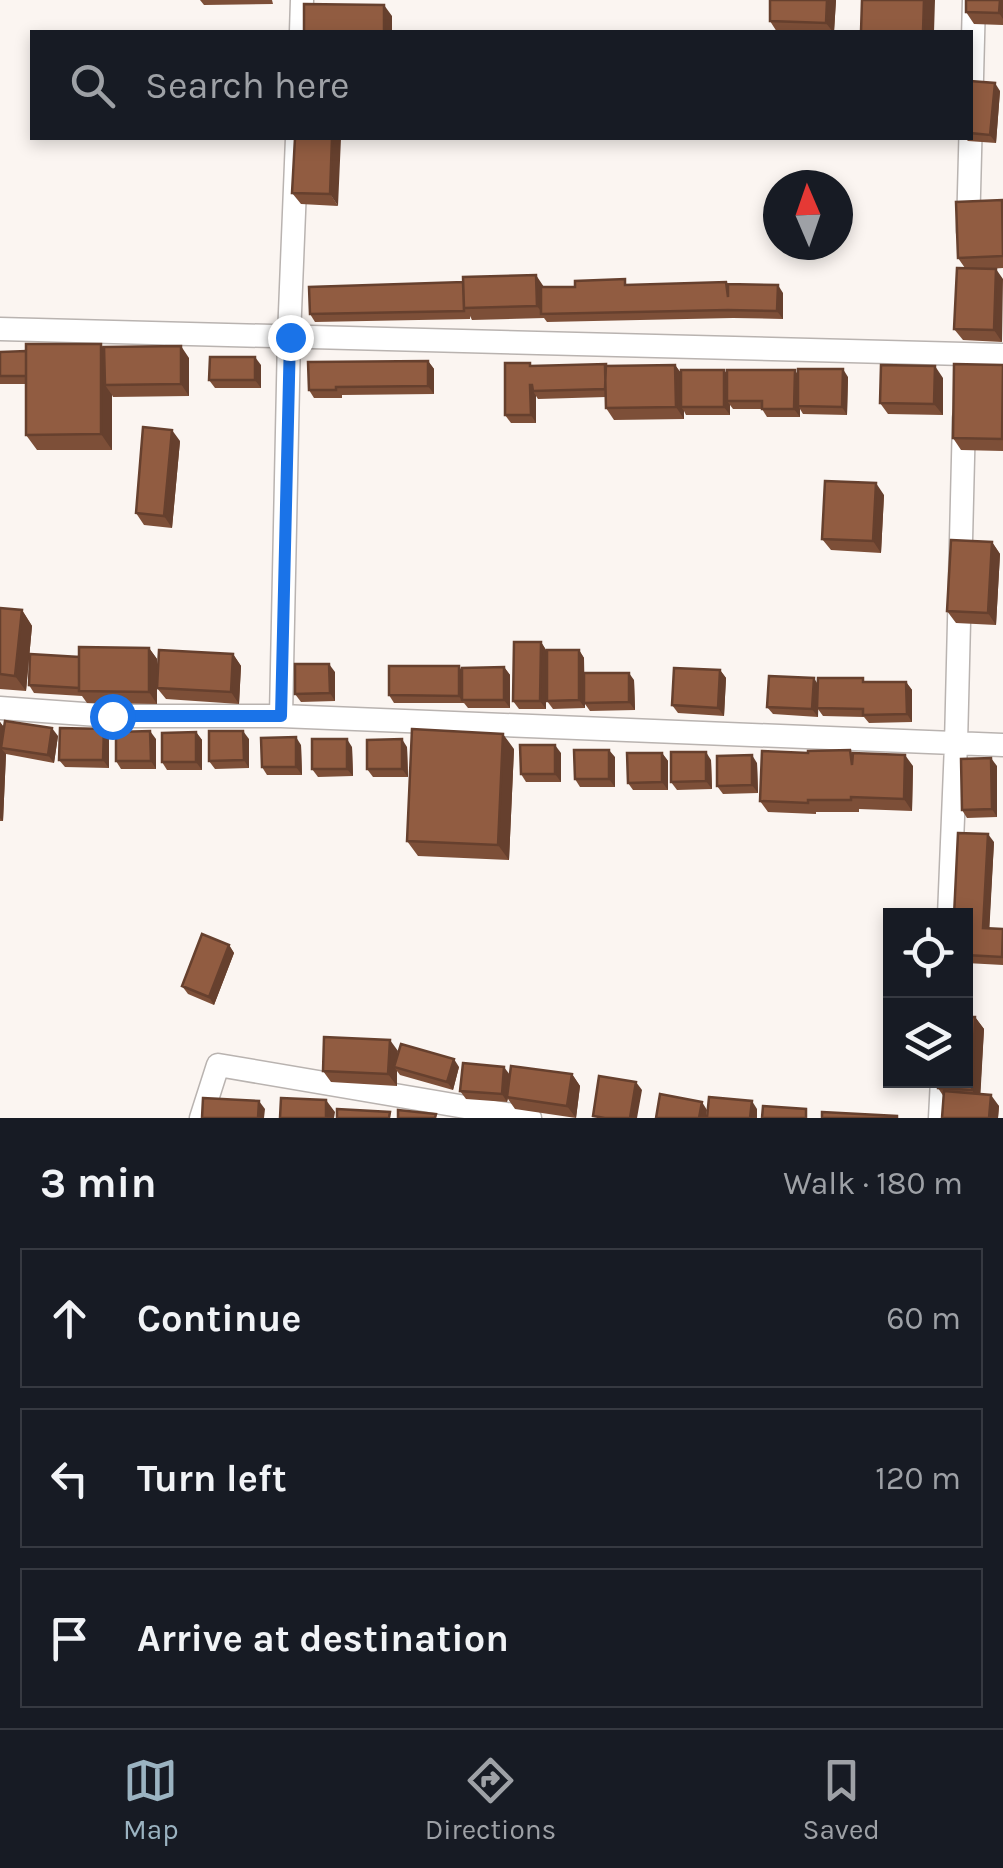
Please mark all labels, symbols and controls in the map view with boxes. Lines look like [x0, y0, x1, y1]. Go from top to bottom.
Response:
search box [30, 30, 973, 140]
icon: search [65, 58, 120, 113]
text: Search here [145, 63, 349, 108]
north arrow [763, 170, 853, 260]
route end [268, 315, 314, 361]
route start [90, 694, 136, 740]
map controls [883, 908, 973, 1088]
button: locate [883, 908, 973, 998]
button: layers [883, 998, 973, 1088]
text: 3 min [40, 1158, 157, 1208]
text: Walk · 180 m [783, 1165, 963, 1202]
icon: ahead [42, 1291, 97, 1346]
text: Continue [137, 1296, 301, 1341]
text: 60 m [886, 1300, 961, 1337]
icon: left [42, 1451, 97, 1506]
text: Turn left [137, 1456, 287, 1501]
text: 120 m [875, 1460, 961, 1497]
icon: arrive [42, 1611, 97, 1666]
text: Arrive at destination [137, 1616, 509, 1661]
tab: Map [123, 1753, 179, 1846]
tab: Directions [425, 1753, 556, 1846]
tab: Saved [802, 1753, 880, 1846]

